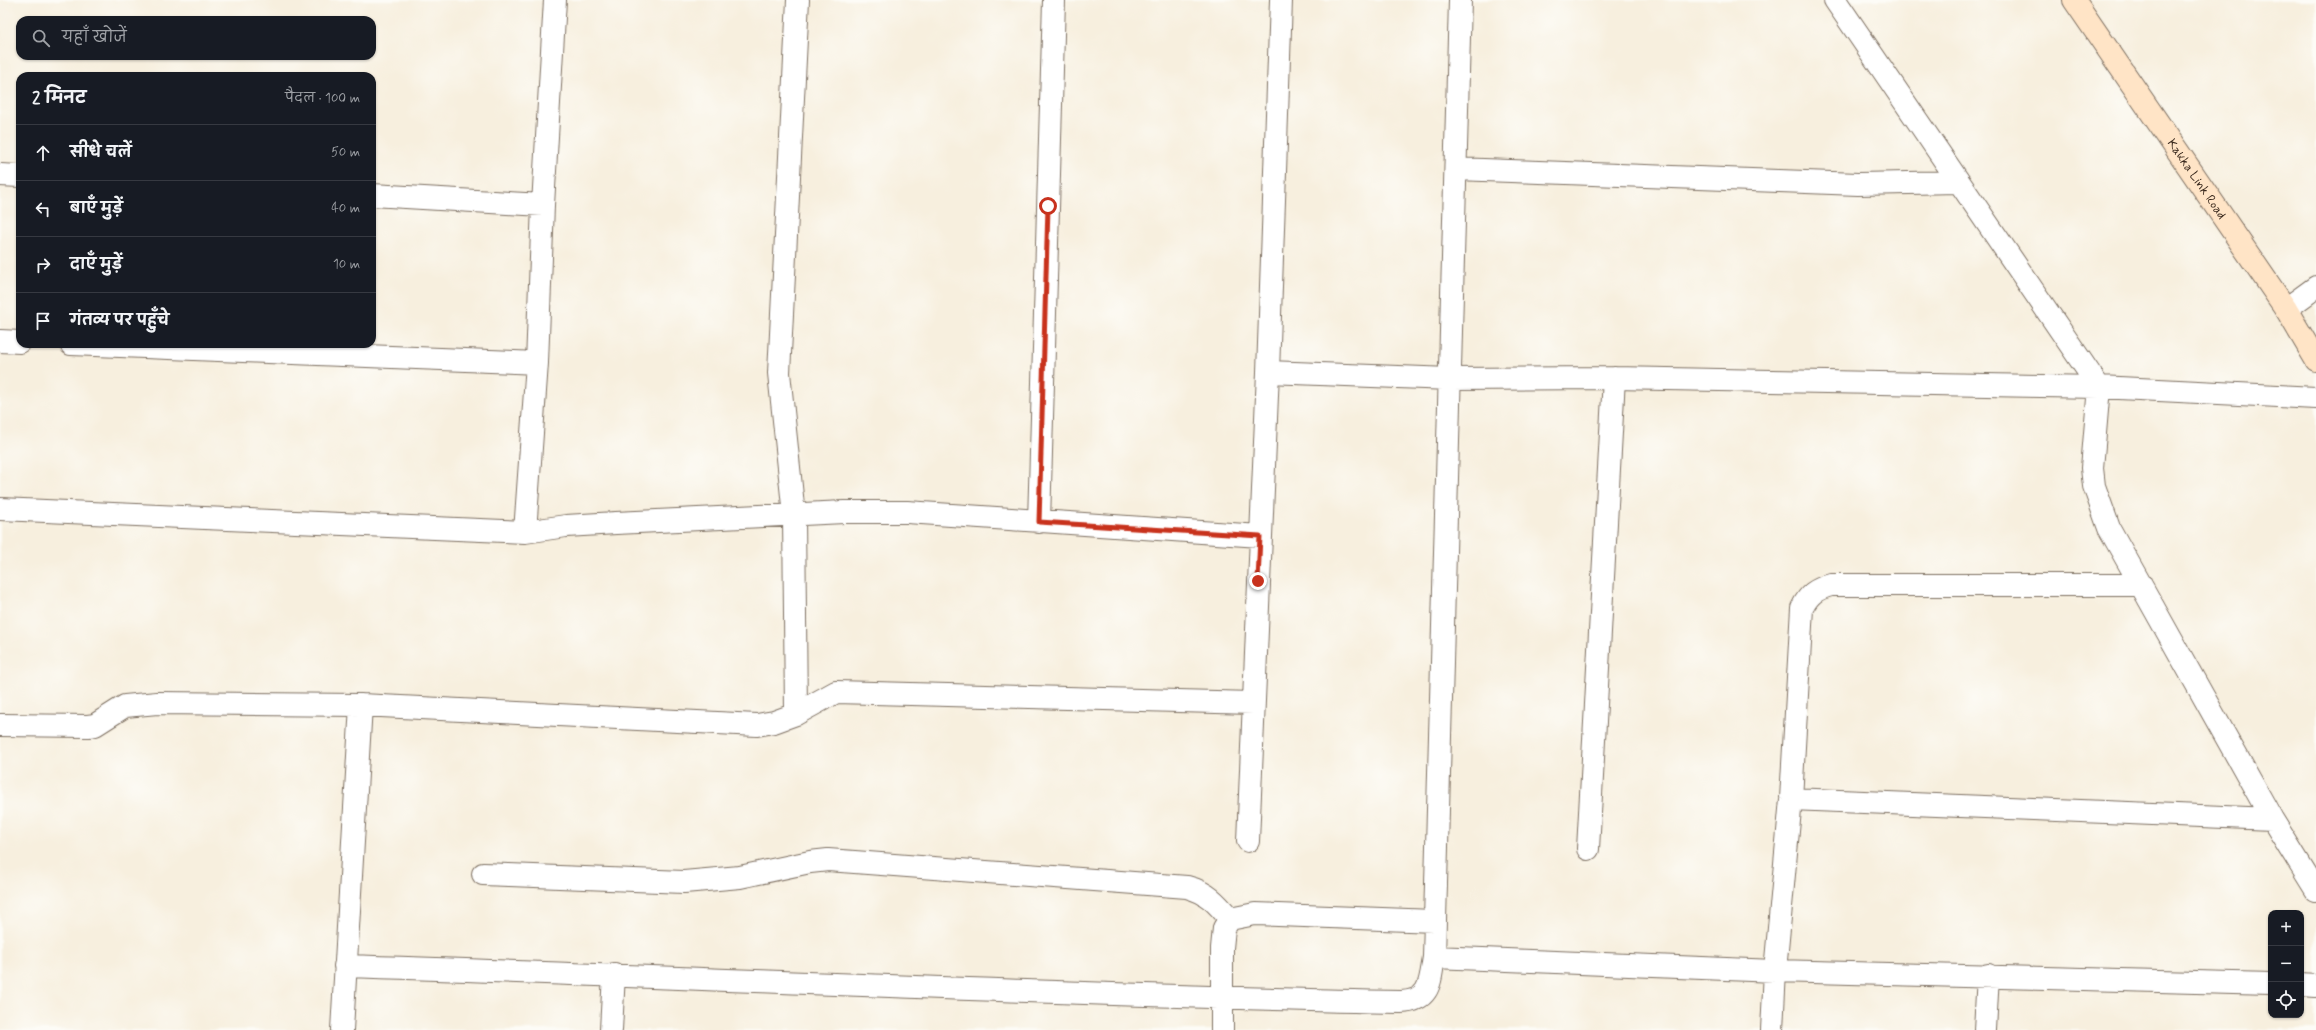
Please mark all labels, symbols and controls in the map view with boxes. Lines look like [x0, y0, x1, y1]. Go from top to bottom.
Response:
search box [16, 16, 376, 60]
icon: search [30, 27, 52, 49]
text: यहाँ खोजें [62, 28, 127, 48]
text: 2 मिनट [32, 87, 86, 109]
text: पैदल · 100 m [285, 90, 360, 107]
street label: Kakka Link Road [2163, 135, 2230, 222]
icon: ahead [32, 142, 54, 164]
text: सीधे चलें [70, 143, 132, 163]
text: 50 m [331, 144, 360, 161]
route start [1039, 197, 1057, 215]
icon: left [32, 198, 54, 220]
text: बाएँ मुड़ें [70, 199, 123, 219]
text: 40 m [331, 200, 360, 217]
icon: right [32, 254, 54, 276]
text: दाएँ मुड़ें [70, 255, 122, 275]
text: 10 m [333, 256, 360, 273]
icon: arrive [32, 310, 54, 332]
text: गंतव्य पर पहुँचे [70, 311, 169, 331]
route end [1249, 572, 1267, 590]
map controls [2268, 910, 2304, 1018]
button: + [2268, 910, 2304, 946]
button: − [2268, 946, 2304, 982]
button: locate [2268, 982, 2304, 1018]

